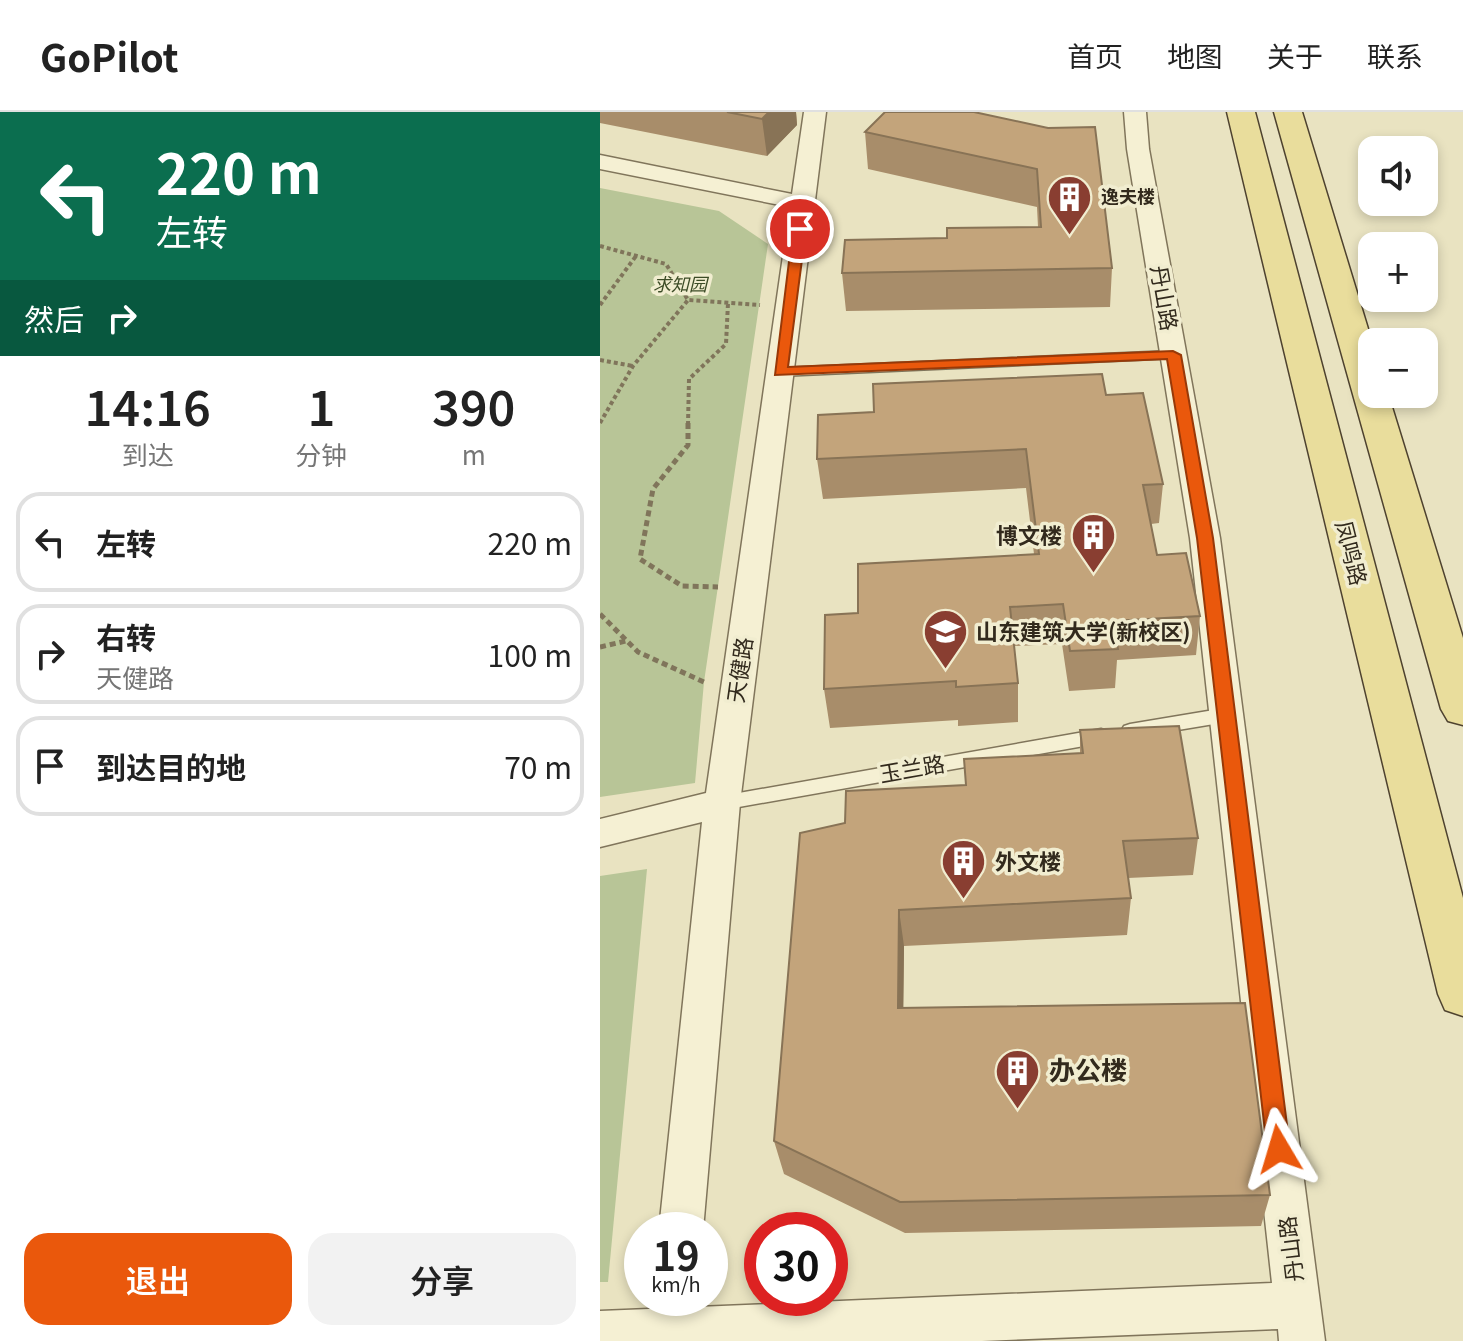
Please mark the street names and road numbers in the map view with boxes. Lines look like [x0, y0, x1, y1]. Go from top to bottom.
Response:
street label: 丹山路 [1144, 262, 1187, 333]
street label: 凤鸣路 [1329, 517, 1376, 588]
street label: 天健路 [718, 635, 758, 705]
street label: 玉兰路 [876, 746, 947, 789]
street label: 丹山路 [1269, 1215, 1309, 1284]

